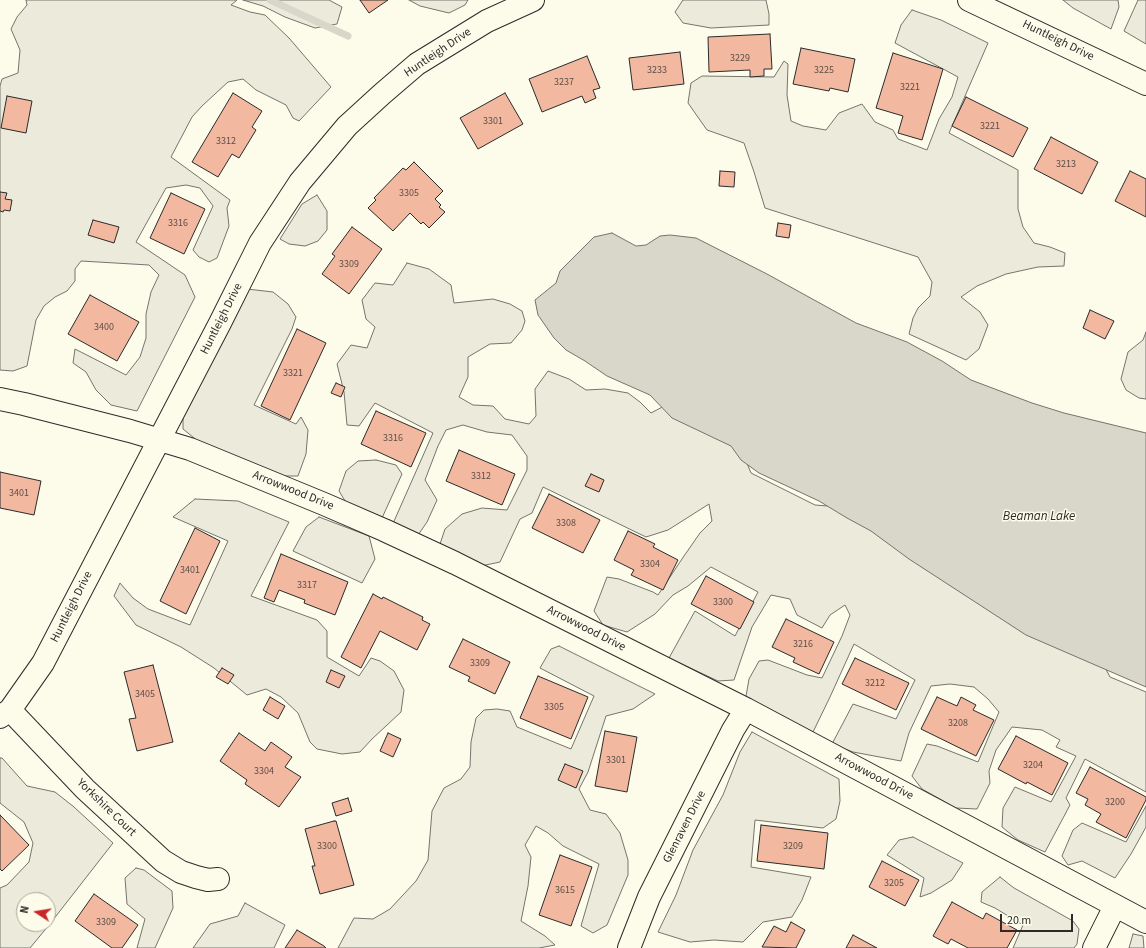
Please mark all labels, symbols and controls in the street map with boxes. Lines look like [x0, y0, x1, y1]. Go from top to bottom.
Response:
street label: Huntleigh Drive [1020, 17, 1096, 65]
street label: Huntleigh Drive [402, 25, 474, 81]
house number: 3229 [730, 53, 750, 65]
house number: 3233 [647, 65, 667, 77]
house number: 3225 [814, 65, 834, 77]
house number: 3237 [554, 77, 574, 89]
house number: 3221 [900, 82, 920, 94]
house number: 3301 [483, 116, 503, 128]
house number: 3221 [980, 121, 1000, 133]
house number: 3312 [216, 136, 236, 148]
house number: 3213 [1056, 159, 1076, 171]
house number: 3305 [399, 188, 419, 200]
house number: 3316 [168, 218, 188, 230]
house number: 3309 [339, 259, 359, 271]
street label: Huntleigh Drive [198, 281, 246, 357]
house number: 3400 [94, 322, 114, 334]
house number: 3321 [283, 368, 303, 380]
house number: 3316 [383, 433, 403, 445]
street label: Arrowwood Drive [250, 468, 336, 514]
house number: 3312 [471, 471, 491, 483]
house number: 3401 [9, 488, 29, 500]
water label: Beaman Lake [1003, 509, 1075, 525]
house number: 3308 [556, 518, 576, 530]
house number: 3304 [640, 559, 660, 571]
house number: 3401 [180, 565, 200, 577]
street label: Huntleigh Drive [48, 569, 96, 645]
house number: 3317 [297, 580, 317, 592]
house number: 3300 [713, 597, 733, 609]
street label: Arrowwood Drive [544, 603, 628, 655]
house number: 3216 [793, 639, 813, 651]
house number: 3309 [470, 658, 490, 670]
house number: 3212 [865, 678, 885, 690]
house number: 3405 [135, 689, 155, 701]
house number: 3305 [544, 702, 564, 714]
house number: 3208 [948, 718, 968, 730]
street label: Arrowwood Drive [832, 750, 916, 804]
house number: 3301 [606, 755, 626, 767]
house number: 3204 [1023, 760, 1043, 772]
house number: 3304 [254, 766, 274, 778]
street label: Yorkshire Court [73, 776, 139, 840]
street label: Glenraven Drive [661, 788, 709, 866]
house number: 3200 [1105, 797, 1125, 809]
house number: 3300 [317, 841, 337, 853]
house number: 3209 [783, 841, 803, 853]
house number: 3205 [884, 878, 904, 890]
house number: 3615 [555, 885, 575, 897]
north arrow [16, 892, 56, 932]
text: N [17, 904, 33, 915]
scale bar [1002, 906, 1075, 932]
text: 20 m [1007, 912, 1031, 929]
house number: 3309 [96, 917, 116, 929]

